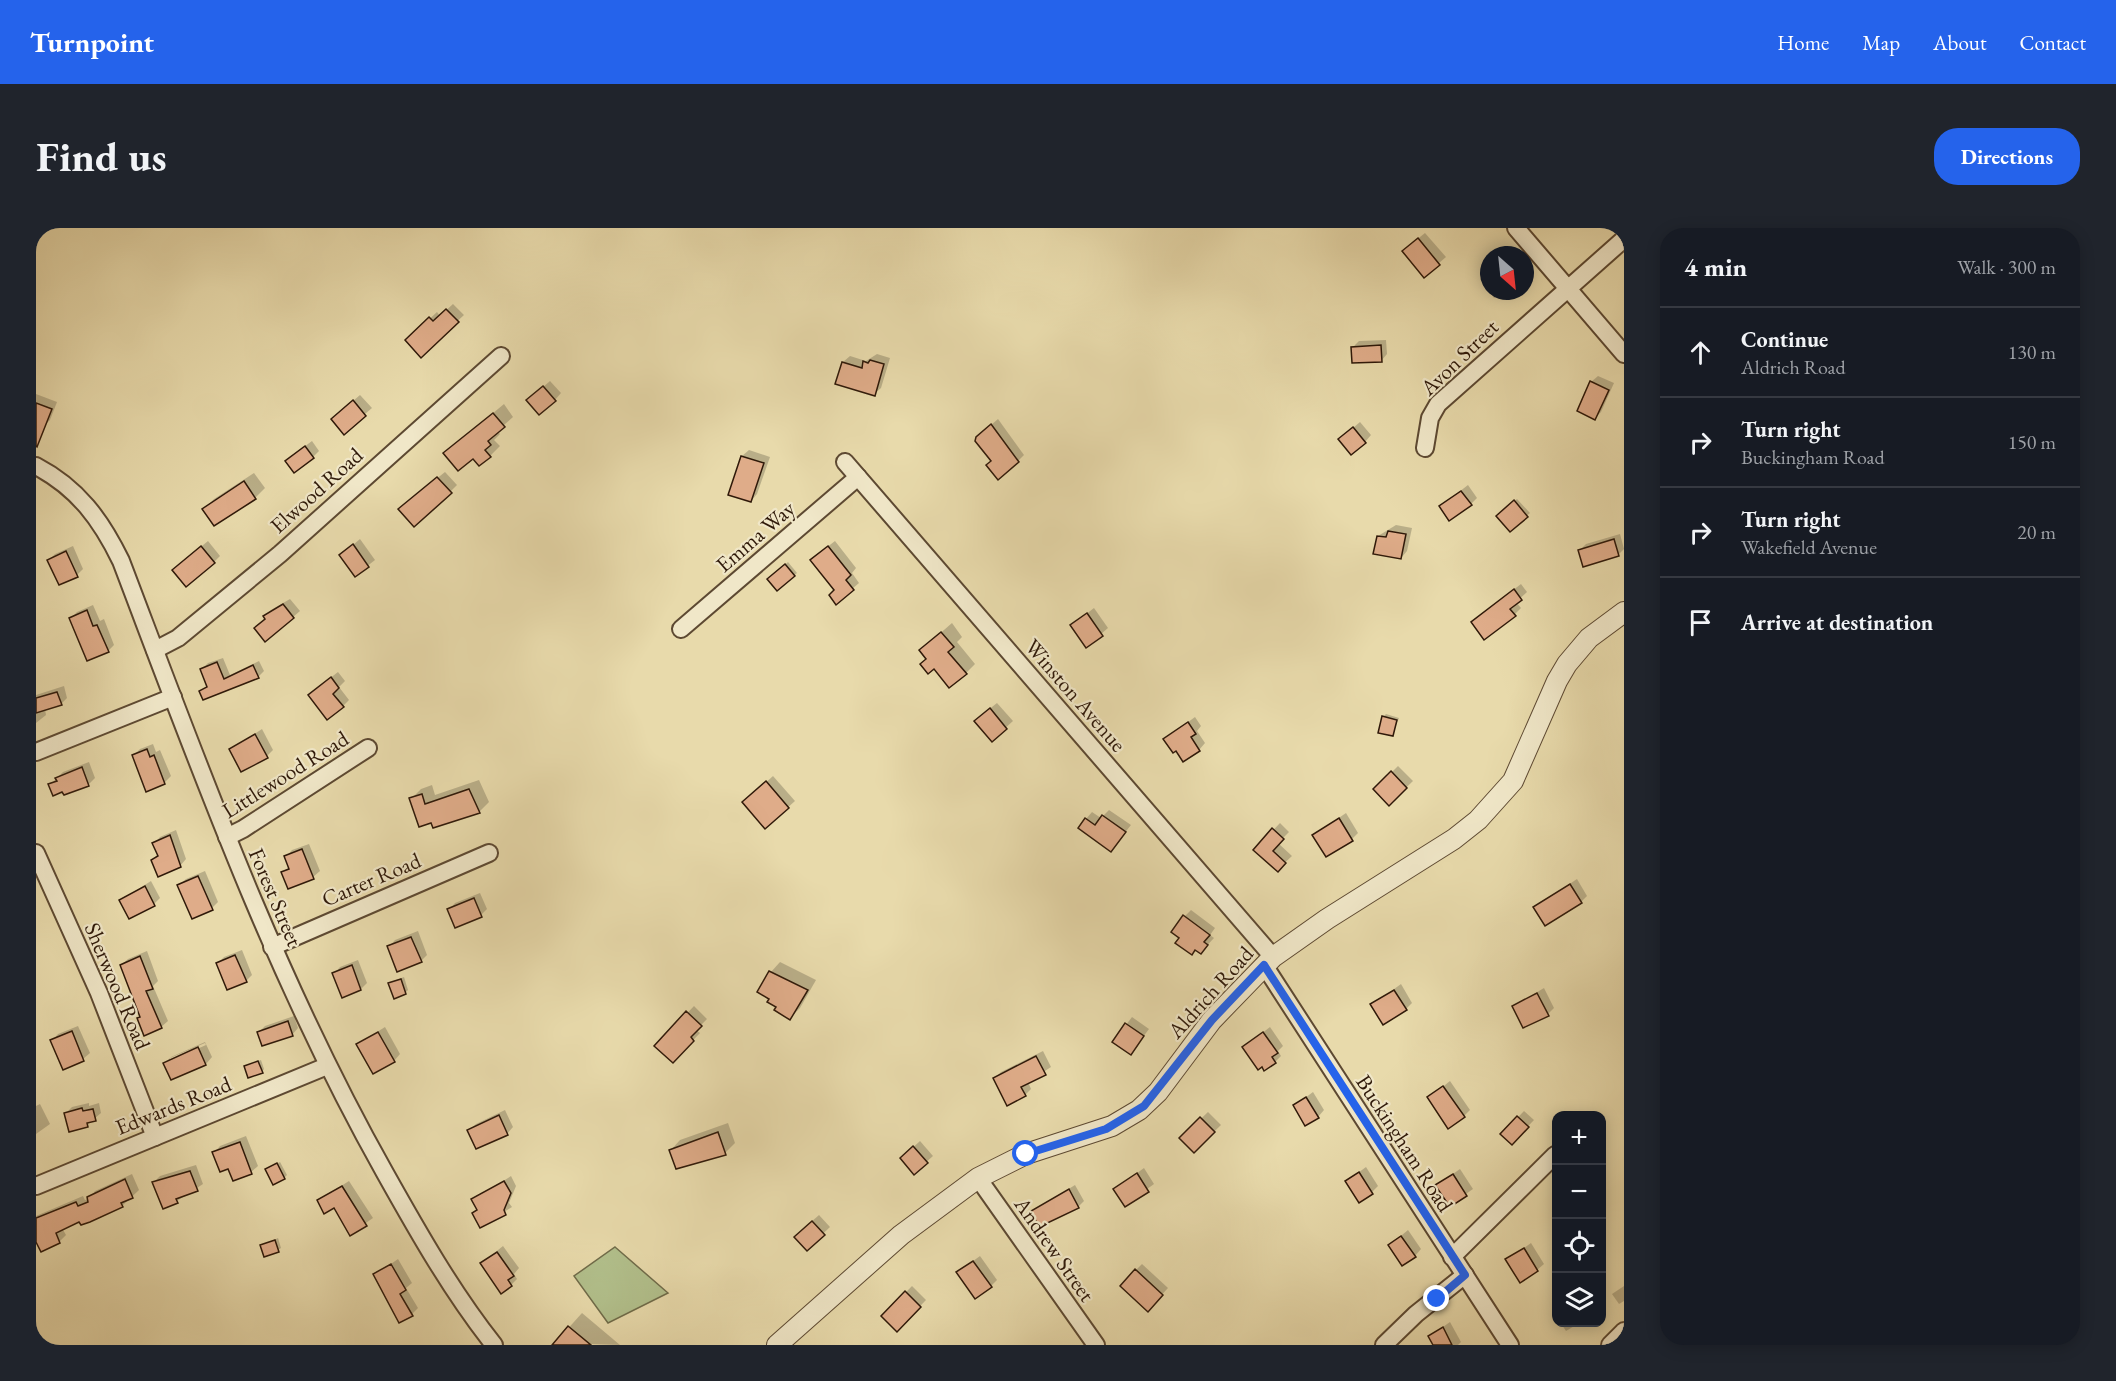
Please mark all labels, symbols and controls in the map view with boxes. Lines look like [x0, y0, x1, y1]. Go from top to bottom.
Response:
text: Turnpoint [30, 24, 154, 60]
text: Home [1777, 29, 1829, 56]
text: Map [1862, 29, 1900, 56]
text: About [1933, 29, 1986, 56]
text: Contact [2019, 29, 2086, 56]
button: Directions [1934, 128, 2080, 185]
text: Find us [36, 129, 167, 184]
north arrow [1480, 246, 1534, 300]
text: 4 min [1684, 250, 1747, 284]
text: Walk · 300 m [1957, 254, 2056, 280]
street label: Avon Street [1413, 313, 1505, 403]
text: Continue [1741, 325, 1828, 354]
icon: ahead [1684, 336, 1717, 369]
text: 130 m [2008, 339, 2056, 365]
text: Aldrich Road [1741, 354, 1846, 380]
text: Turn right [1741, 415, 1840, 444]
icon: right [1684, 426, 1717, 459]
text: 150 m [2008, 429, 2056, 455]
street label: Elwood Road [264, 440, 370, 540]
text: Buckingham Road [1741, 444, 1885, 470]
street label: Emma Way [710, 494, 801, 579]
text: Turn right [1741, 505, 1840, 534]
icon: right [1684, 516, 1717, 549]
text: 20 m [2017, 519, 2056, 545]
text: Wakefield Avenue [1741, 534, 1877, 560]
icon: arrive [1684, 606, 1717, 639]
text: Arrive at destination [1741, 608, 1933, 637]
street label: Winston Avenue [1018, 633, 1133, 758]
street label: Littlewood Road [217, 724, 355, 825]
street label: Forest Street [242, 844, 309, 951]
street label: Carter Road [317, 845, 426, 913]
street label: Sherwood Road [78, 918, 158, 1055]
street label: Aldrich Road [1160, 939, 1260, 1046]
street label: Edwards Road [111, 1069, 236, 1142]
street label: Buckingham Road [1349, 1069, 1460, 1218]
map controls [1552, 1111, 1606, 1327]
button: + [1552, 1111, 1606, 1165]
route start [1012, 1140, 1038, 1166]
button: − [1552, 1165, 1606, 1219]
street label: Andrew Street [1007, 1190, 1101, 1308]
button: locate [1552, 1219, 1606, 1273]
button: layers [1552, 1273, 1606, 1327]
route end [1423, 1285, 1449, 1311]

